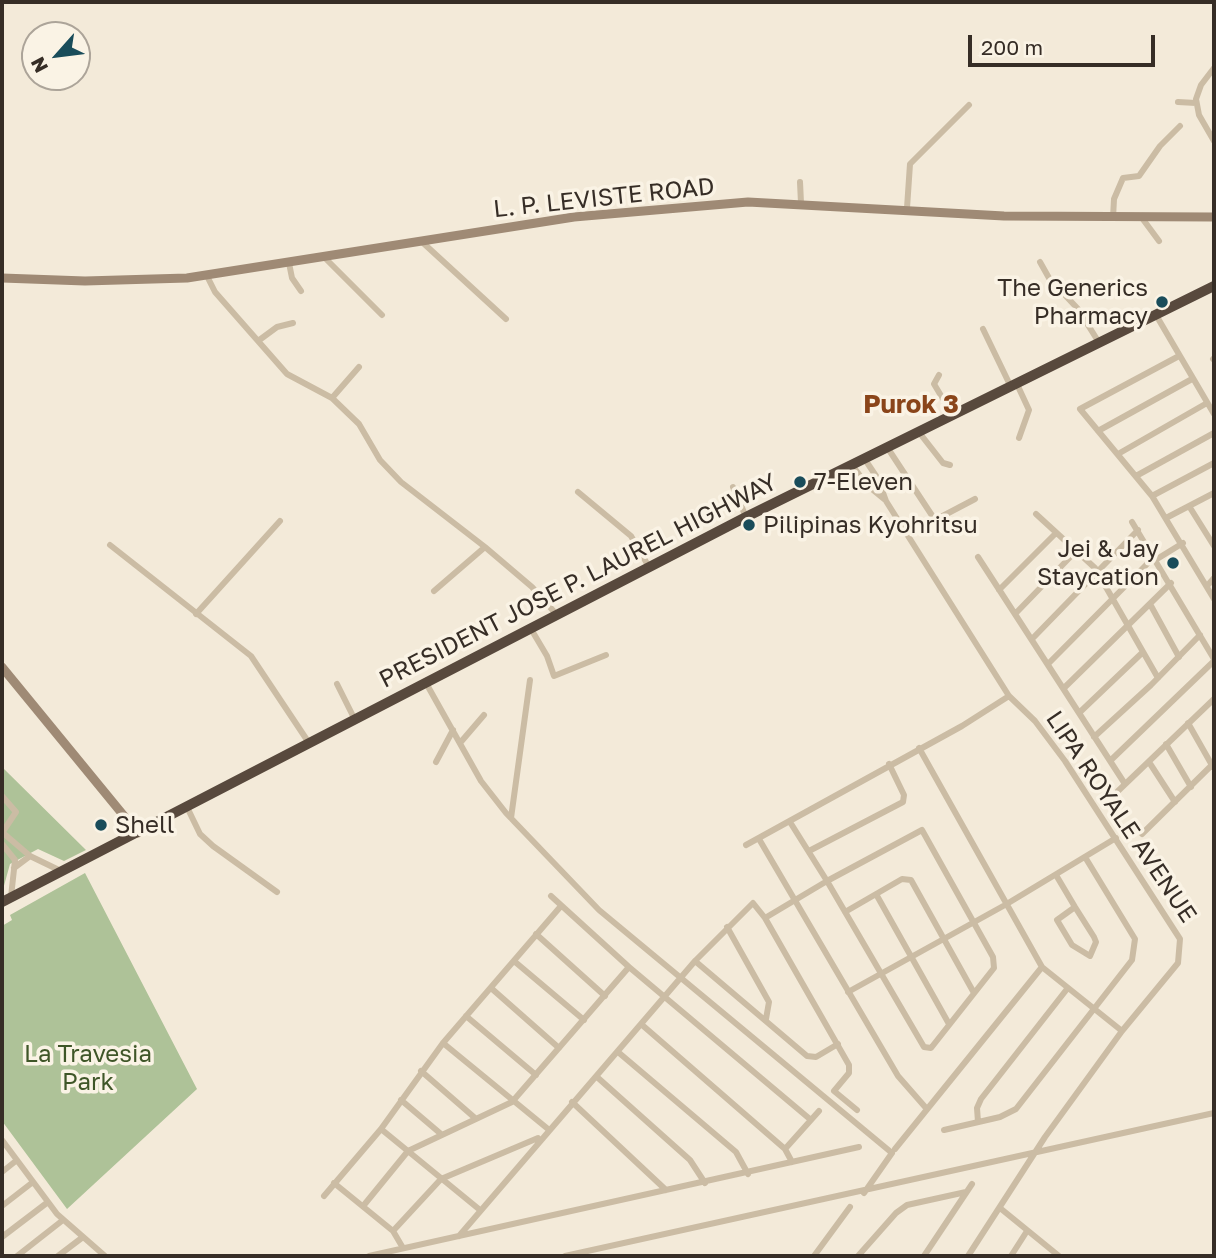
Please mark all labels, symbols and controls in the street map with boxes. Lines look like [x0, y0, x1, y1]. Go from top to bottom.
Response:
north arrow [21, 21, 91, 91]
scale bar [971, 21, 1158, 65]
text: 200 m [981, 34, 1043, 60]
text: N [25, 53, 52, 77]
street label: L. P. LEVISTE ROAD [492, 172, 716, 224]
place label: The Generics Pharmacy [997, 274, 1148, 330]
marker: The Generics Pharmacy [1154, 294, 1170, 310]
district label: Purok 3 [863, 389, 959, 421]
street label: PRESIDENT JOSE P. LAUREL HIGHWAY [374, 468, 782, 694]
place label: 7-Eleven [814, 468, 913, 496]
marker: 7-Eleven [792, 474, 808, 490]
place label: Pilipinas Kyohritsu [763, 511, 978, 539]
marker: Pilipinas Kyohritsu [741, 517, 757, 533]
place label: Jei & Jay Staycation [1037, 535, 1159, 591]
marker: Jei & Jay Staycation [1165, 555, 1181, 571]
street label: LIPA ROYALE AVENUE [1039, 706, 1203, 928]
place label: Shell [115, 811, 174, 839]
marker: Shell [93, 817, 109, 833]
park label: La Travesia Park [24, 1040, 152, 1096]

